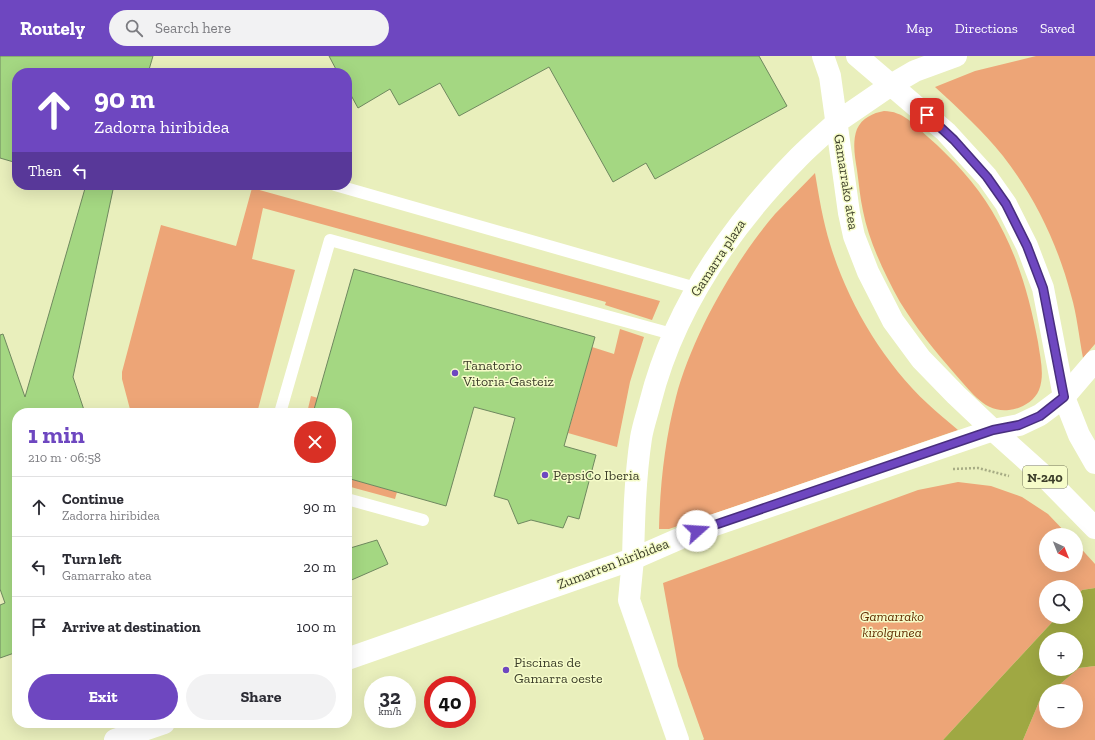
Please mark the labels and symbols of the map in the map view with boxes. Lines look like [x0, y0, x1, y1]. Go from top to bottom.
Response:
pin [910, 98, 944, 132]
street label: Gamarrako atea [830, 133, 862, 231]
street label: Gamarra plaza [687, 216, 749, 300]
place label: Tanatorio Vitoria-Gasteiz [462, 357, 555, 390]
marker: Tanatorio Vitoria-Gasteiz [450, 368, 460, 378]
road number: N-240 [1023, 466, 1067, 488]
place label: PepsiCo Iberia [553, 467, 640, 484]
marker: PepsiCo Iberia [540, 470, 550, 480]
position arrow [676, 510, 718, 552]
north arrow [1039, 528, 1083, 572]
street label: Zumarren hiribidea [555, 535, 671, 593]
park label: Gamarrako kirolgunea [860, 608, 924, 641]
place label: Piscinas de Gamarra oeste [514, 654, 603, 687]
marker: Piscinas de Gamarra oeste [501, 665, 511, 675]
speed limit sign: 40 [424, 676, 476, 728]

